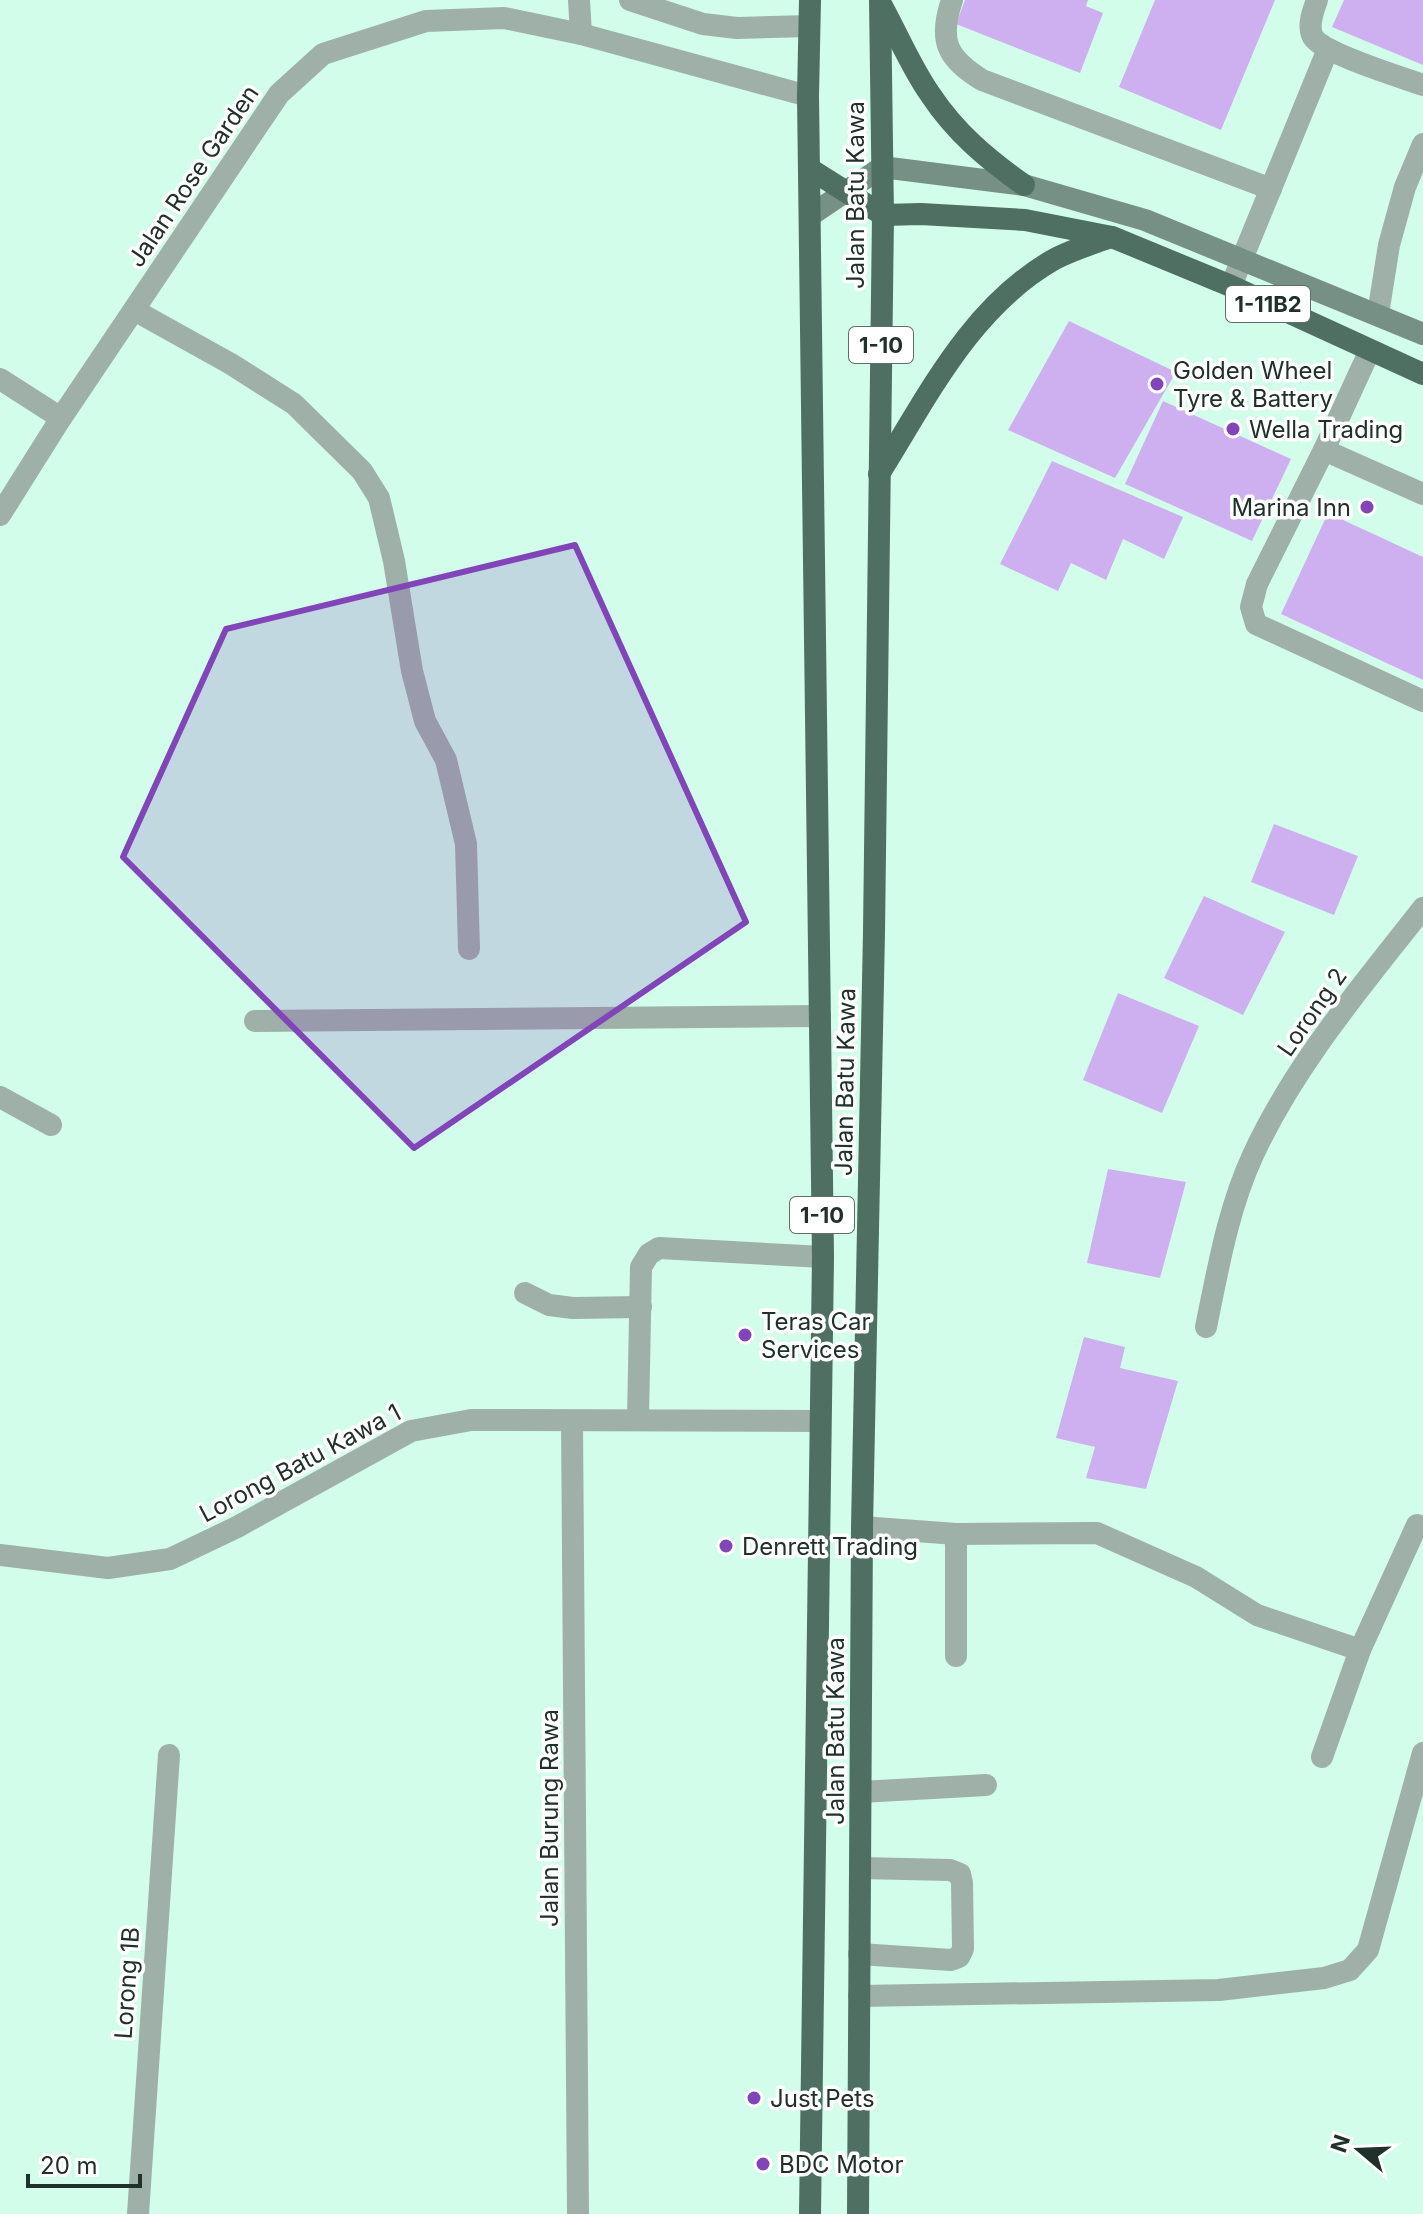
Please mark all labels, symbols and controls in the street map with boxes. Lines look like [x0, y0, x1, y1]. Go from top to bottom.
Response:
street label: Jalan Rose Garden [121, 80, 265, 272]
street label: Jalan Batu Kawa [841, 101, 870, 289]
road number: 1-11B2 [1226, 286, 1310, 322]
road number: 1-10 [849, 327, 913, 363]
place label: Golden Wheel Tyre & Battery [1173, 356, 1333, 413]
marker: Golden Wheel Tyre & Battery [1148, 375, 1166, 393]
place label: Wella Trading [1249, 415, 1403, 444]
marker: Wella Trading [1224, 420, 1242, 438]
place label: Marina Inn [1231, 493, 1351, 522]
marker: Marina Inn [1358, 498, 1376, 516]
street label: Lorong 2 [1271, 962, 1353, 1062]
street label: Jalan Batu Kawa [829, 988, 861, 1176]
road number: 1-10 [790, 1197, 854, 1233]
place label: Teras Car Services [761, 1307, 871, 1364]
marker: Teras Car Services [736, 1326, 754, 1344]
street label: Lorong Batu Kawa 1 [194, 1398, 406, 1528]
place label: Denrett Trading [742, 1532, 918, 1561]
marker: Denrett Trading [717, 1537, 735, 1555]
street label: Jalan Batu Kawa [821, 1637, 850, 1825]
street label: Jalan Burung Rawa [535, 1709, 564, 1927]
street label: Lorong 1B [109, 1926, 145, 2040]
place label: Just Pets [770, 2084, 875, 2113]
marker: Just Pets [745, 2089, 763, 2107]
north arrow [1319, 2110, 1399, 2190]
text: N [1325, 2131, 1355, 2156]
scale bar [28, 2138, 140, 2188]
place label: BDC Motor [779, 2150, 903, 2179]
text: 20 m [40, 2151, 98, 2180]
marker: BDC Motor [754, 2155, 772, 2173]

